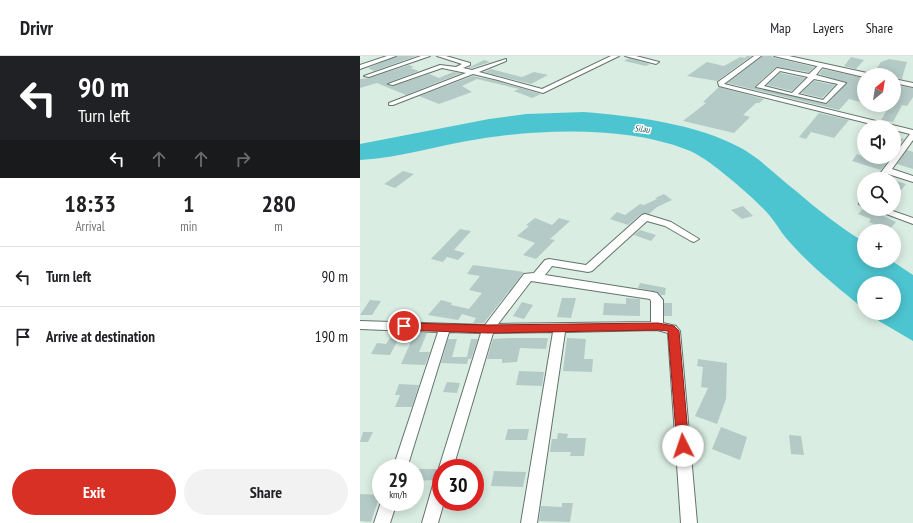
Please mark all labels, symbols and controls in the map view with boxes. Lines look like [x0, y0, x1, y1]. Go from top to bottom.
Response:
text: Drivr [20, 16, 53, 40]
text: Map [770, 19, 791, 37]
text: Layers [813, 19, 844, 37]
text: Share [866, 19, 893, 37]
text: 90 m [78, 68, 129, 105]
north arrow [857, 68, 901, 112]
map controls [857, 68, 901, 320]
icon: left [12, 72, 64, 124]
text: Turn left [78, 104, 130, 127]
button: sound [857, 120, 901, 164]
water label: Silau [634, 122, 651, 135]
icon: left [106, 148, 128, 170]
icon: ahead [148, 148, 170, 170]
icon: ahead [190, 148, 212, 170]
icon: right [232, 148, 254, 170]
button: search [857, 172, 901, 216]
text: 18:33 [64, 188, 116, 219]
text: 1 [183, 188, 194, 219]
text: 280 [261, 188, 296, 219]
text: Arrival [75, 218, 105, 235]
text: min [180, 218, 197, 235]
text: m [274, 218, 283, 235]
button: + [857, 224, 901, 268]
icon: left [12, 266, 34, 288]
text: Turn left [46, 267, 91, 286]
text: 90 m [322, 267, 348, 286]
button: − [857, 276, 901, 320]
pin [387, 309, 421, 343]
icon: arrive [393, 315, 415, 337]
icon: arrive [12, 326, 34, 348]
text: Arrive at destination [46, 327, 155, 346]
text: 190 m [315, 327, 348, 346]
position arrow [662, 425, 704, 467]
speed limit sign: 30 [432, 459, 484, 511]
text: 29 [388, 467, 408, 493]
button: Exit [12, 469, 176, 515]
button: Share [184, 469, 348, 515]
text: km/h [389, 488, 407, 501]

